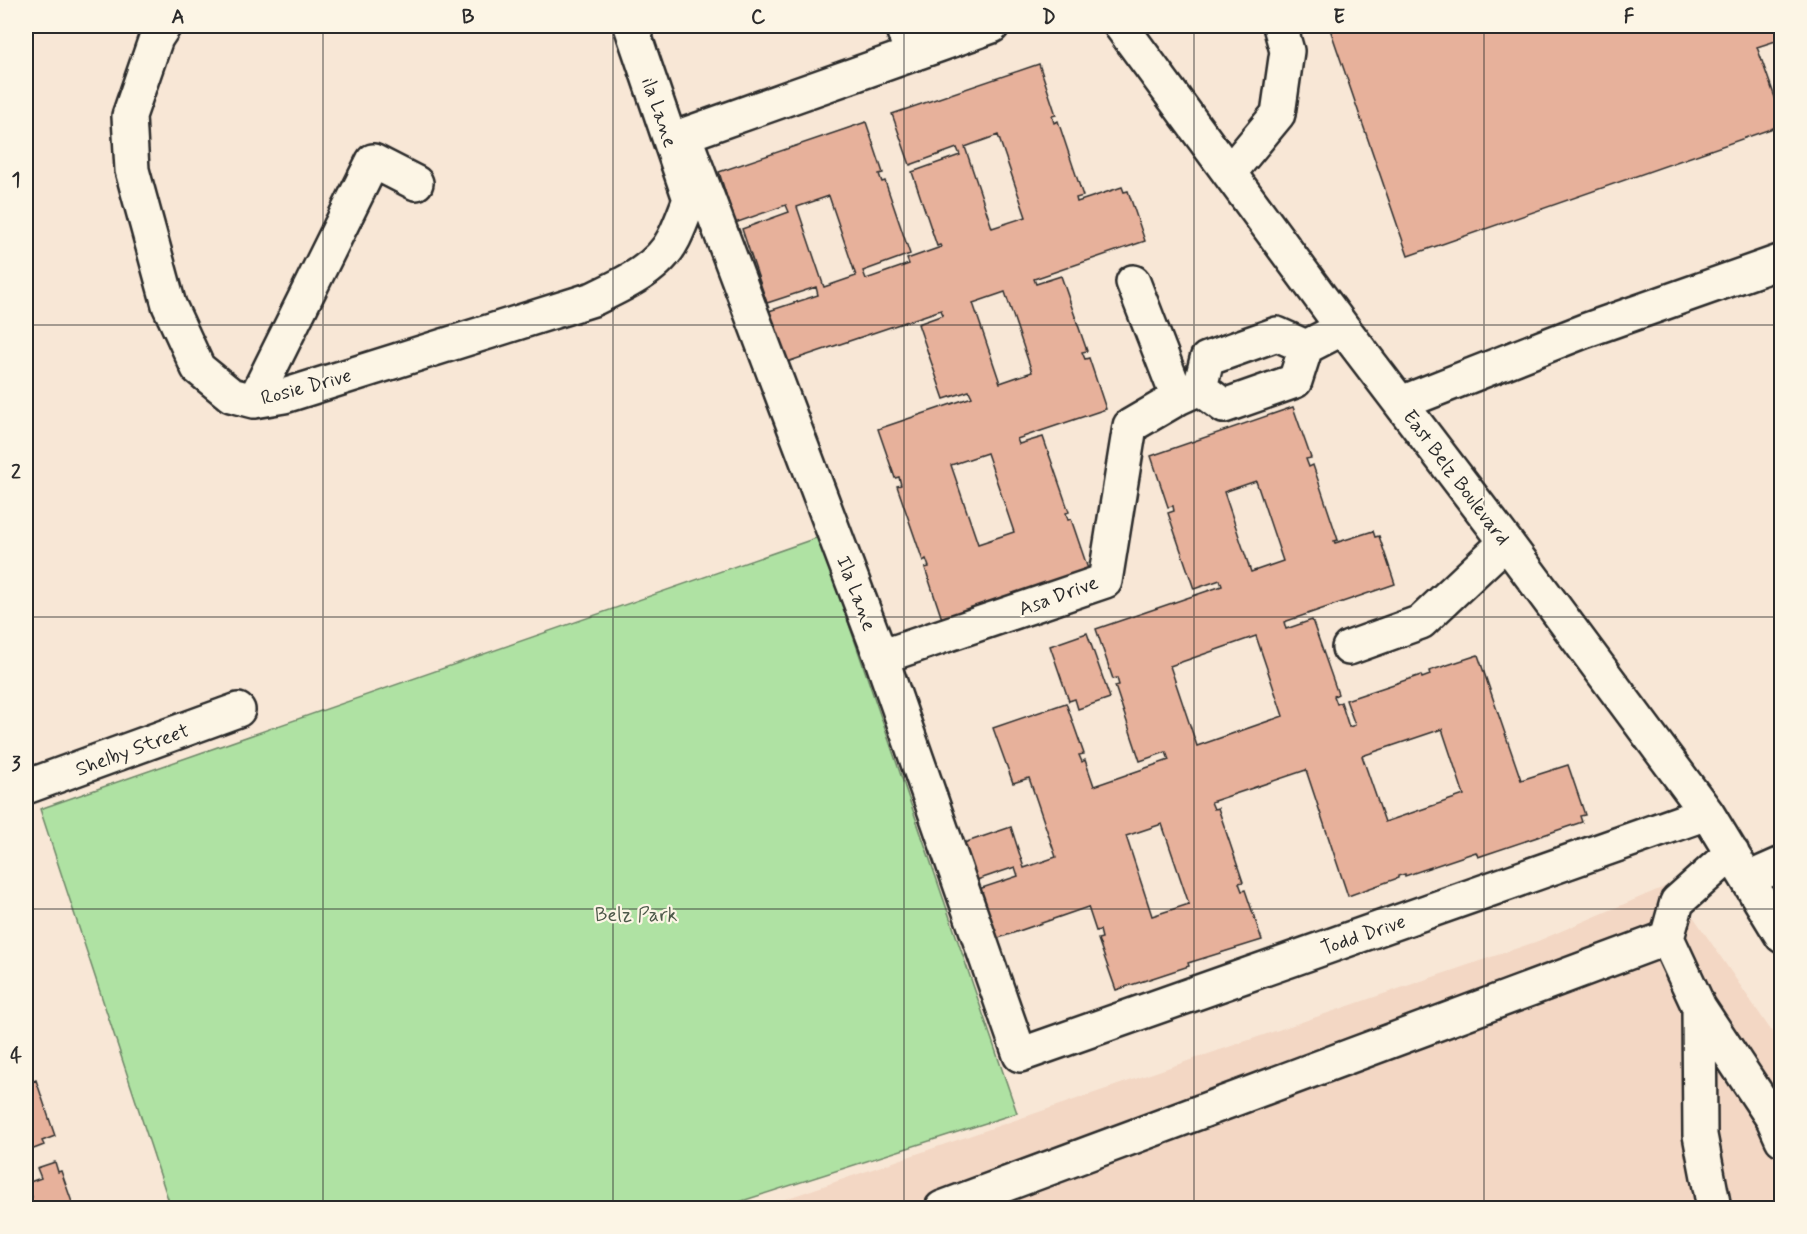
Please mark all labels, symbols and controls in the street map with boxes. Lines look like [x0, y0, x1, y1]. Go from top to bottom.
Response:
text: A [171, 4, 185, 31]
text: B [462, 4, 475, 31]
text: C [751, 4, 766, 31]
text: D [1042, 4, 1056, 31]
text: E [1333, 4, 1345, 31]
text: F [1624, 4, 1635, 31]
street label: ila Lane [634, 74, 683, 151]
text: 1 [12, 167, 20, 194]
street label: Rosie Drive [258, 362, 355, 412]
street label: East Belz Boulevard [1396, 405, 1516, 551]
text: 2 [11, 459, 21, 486]
street label: Ila Lane [829, 552, 882, 635]
street label: Asa Drive [1015, 570, 1102, 623]
street label: Shelby Street [72, 717, 193, 783]
text: 3 [11, 751, 21, 778]
park label: Belz Park [595, 902, 677, 929]
street label: Todd Drive [1317, 908, 1409, 963]
text: 4 [10, 1043, 22, 1070]

